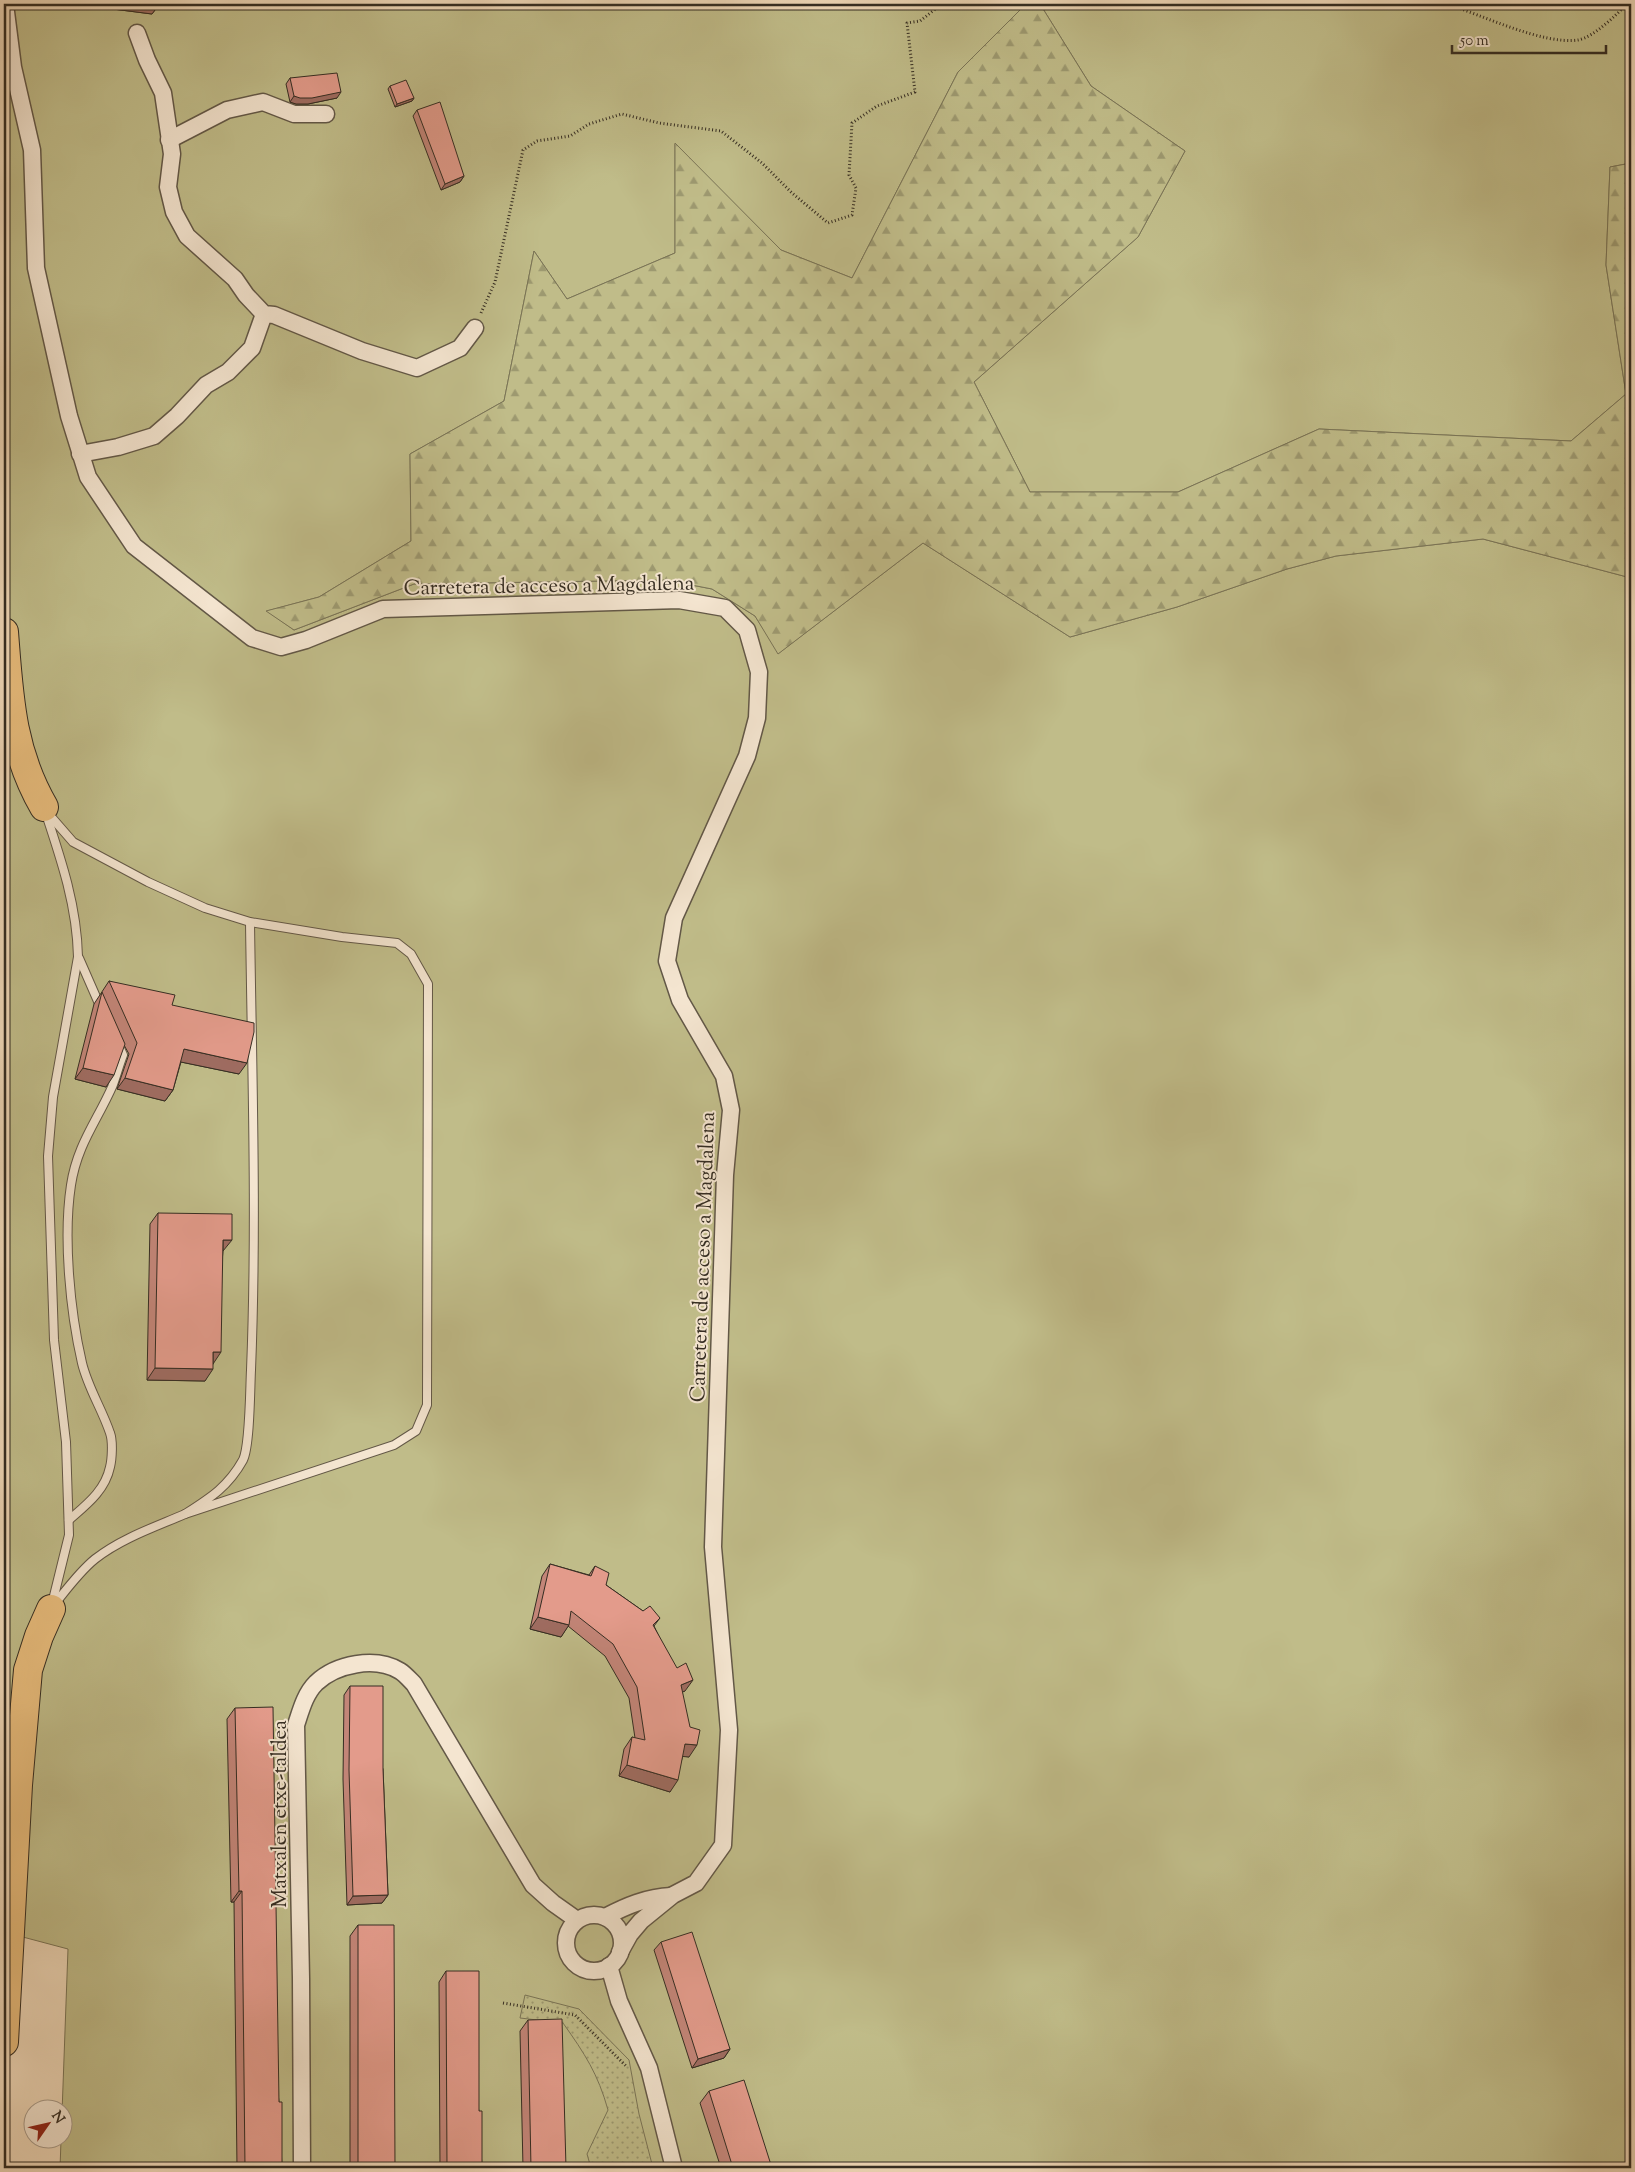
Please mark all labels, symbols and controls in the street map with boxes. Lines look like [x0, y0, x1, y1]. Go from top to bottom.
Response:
scale bar [1452, 22, 1606, 54]
text: 50 m [1459, 31, 1489, 52]
street label: Carretera de acceso a Magdalena [403, 569, 695, 605]
street label: Carretera de acceso a Magdalena [684, 1111, 724, 1403]
street label: Matxalen etxe-taldea [266, 1720, 296, 1908]
north arrow [22, 2100, 72, 2150]
text: N [46, 2108, 69, 2128]

